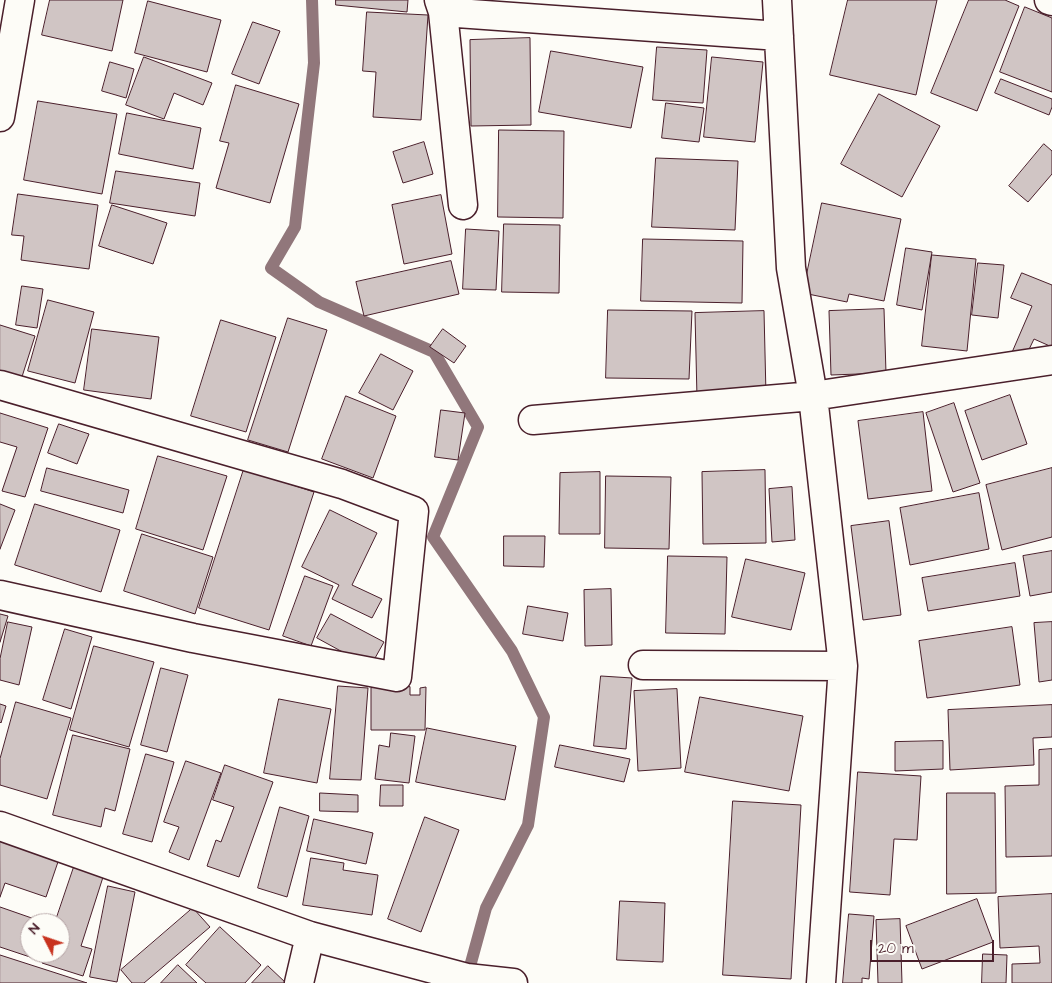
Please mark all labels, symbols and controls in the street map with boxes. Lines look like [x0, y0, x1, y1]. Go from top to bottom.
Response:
north arrow [20, 913, 70, 963]
text: N [24, 919, 45, 939]
scale bar [872, 930, 996, 962]
text: 20 m [878, 938, 914, 959]

